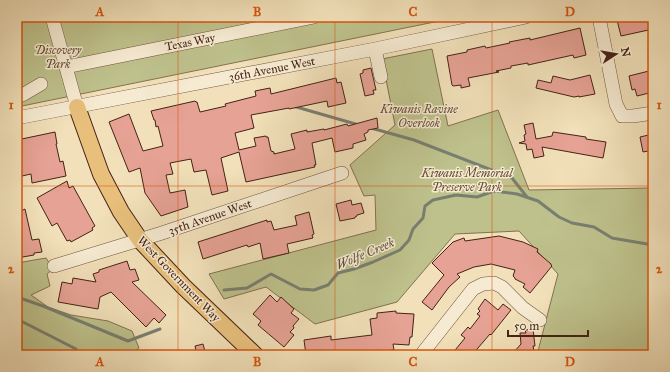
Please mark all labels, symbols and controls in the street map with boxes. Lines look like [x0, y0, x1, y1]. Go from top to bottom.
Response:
text: A [95, 4, 105, 20]
text: B [253, 4, 262, 20]
text: C [409, 4, 418, 20]
text: D [565, 4, 575, 20]
street label: Texas Way [164, 30, 217, 54]
north arrow [596, 34, 636, 74]
park label: Discovery Park [35, 43, 82, 71]
text: N [618, 46, 633, 59]
street label: 36th Avenue West [228, 54, 317, 84]
text: 1 [8, 97, 14, 113]
text: 1 [656, 97, 662, 113]
park label: Kiwanis Ravine Overlook [379, 102, 458, 130]
park label: Kiwanis Memorial Preserve Park [421, 166, 514, 194]
street label: 35th Avenue West [167, 196, 254, 238]
street label: West Government Way [135, 233, 224, 325]
water label: Wolfe Creek [334, 234, 397, 273]
text: 2 [8, 261, 15, 277]
text: 2 [656, 261, 663, 277]
scale bar [508, 312, 588, 338]
text: 50 m [514, 319, 539, 333]
text: A [95, 354, 105, 370]
text: B [253, 354, 262, 370]
text: C [409, 354, 418, 370]
text: D [565, 354, 575, 370]

